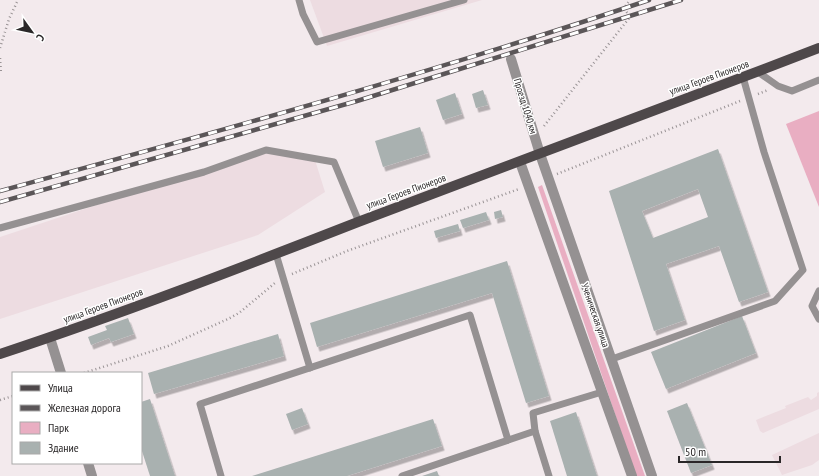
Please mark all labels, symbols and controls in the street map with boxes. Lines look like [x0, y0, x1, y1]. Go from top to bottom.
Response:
north arrow [12, 12, 52, 52]
text: С [33, 32, 48, 43]
street label: улица Героев Пионеров [668, 57, 751, 98]
street label: Проезд 1040 км [511, 77, 540, 135]
street label: улица Героев Пионеров [365, 171, 448, 212]
street label: Ученическая улица [578, 281, 613, 349]
street label: улица Героев Пионеров [62, 285, 145, 326]
legend [12, 372, 142, 464]
text: Улица [48, 380, 73, 395]
text: Железная дорога [47, 400, 121, 415]
text: Парк [48, 420, 69, 435]
scale bar [679, 438, 780, 464]
text: Здание [48, 440, 79, 455]
text: 50 m [685, 444, 706, 459]

